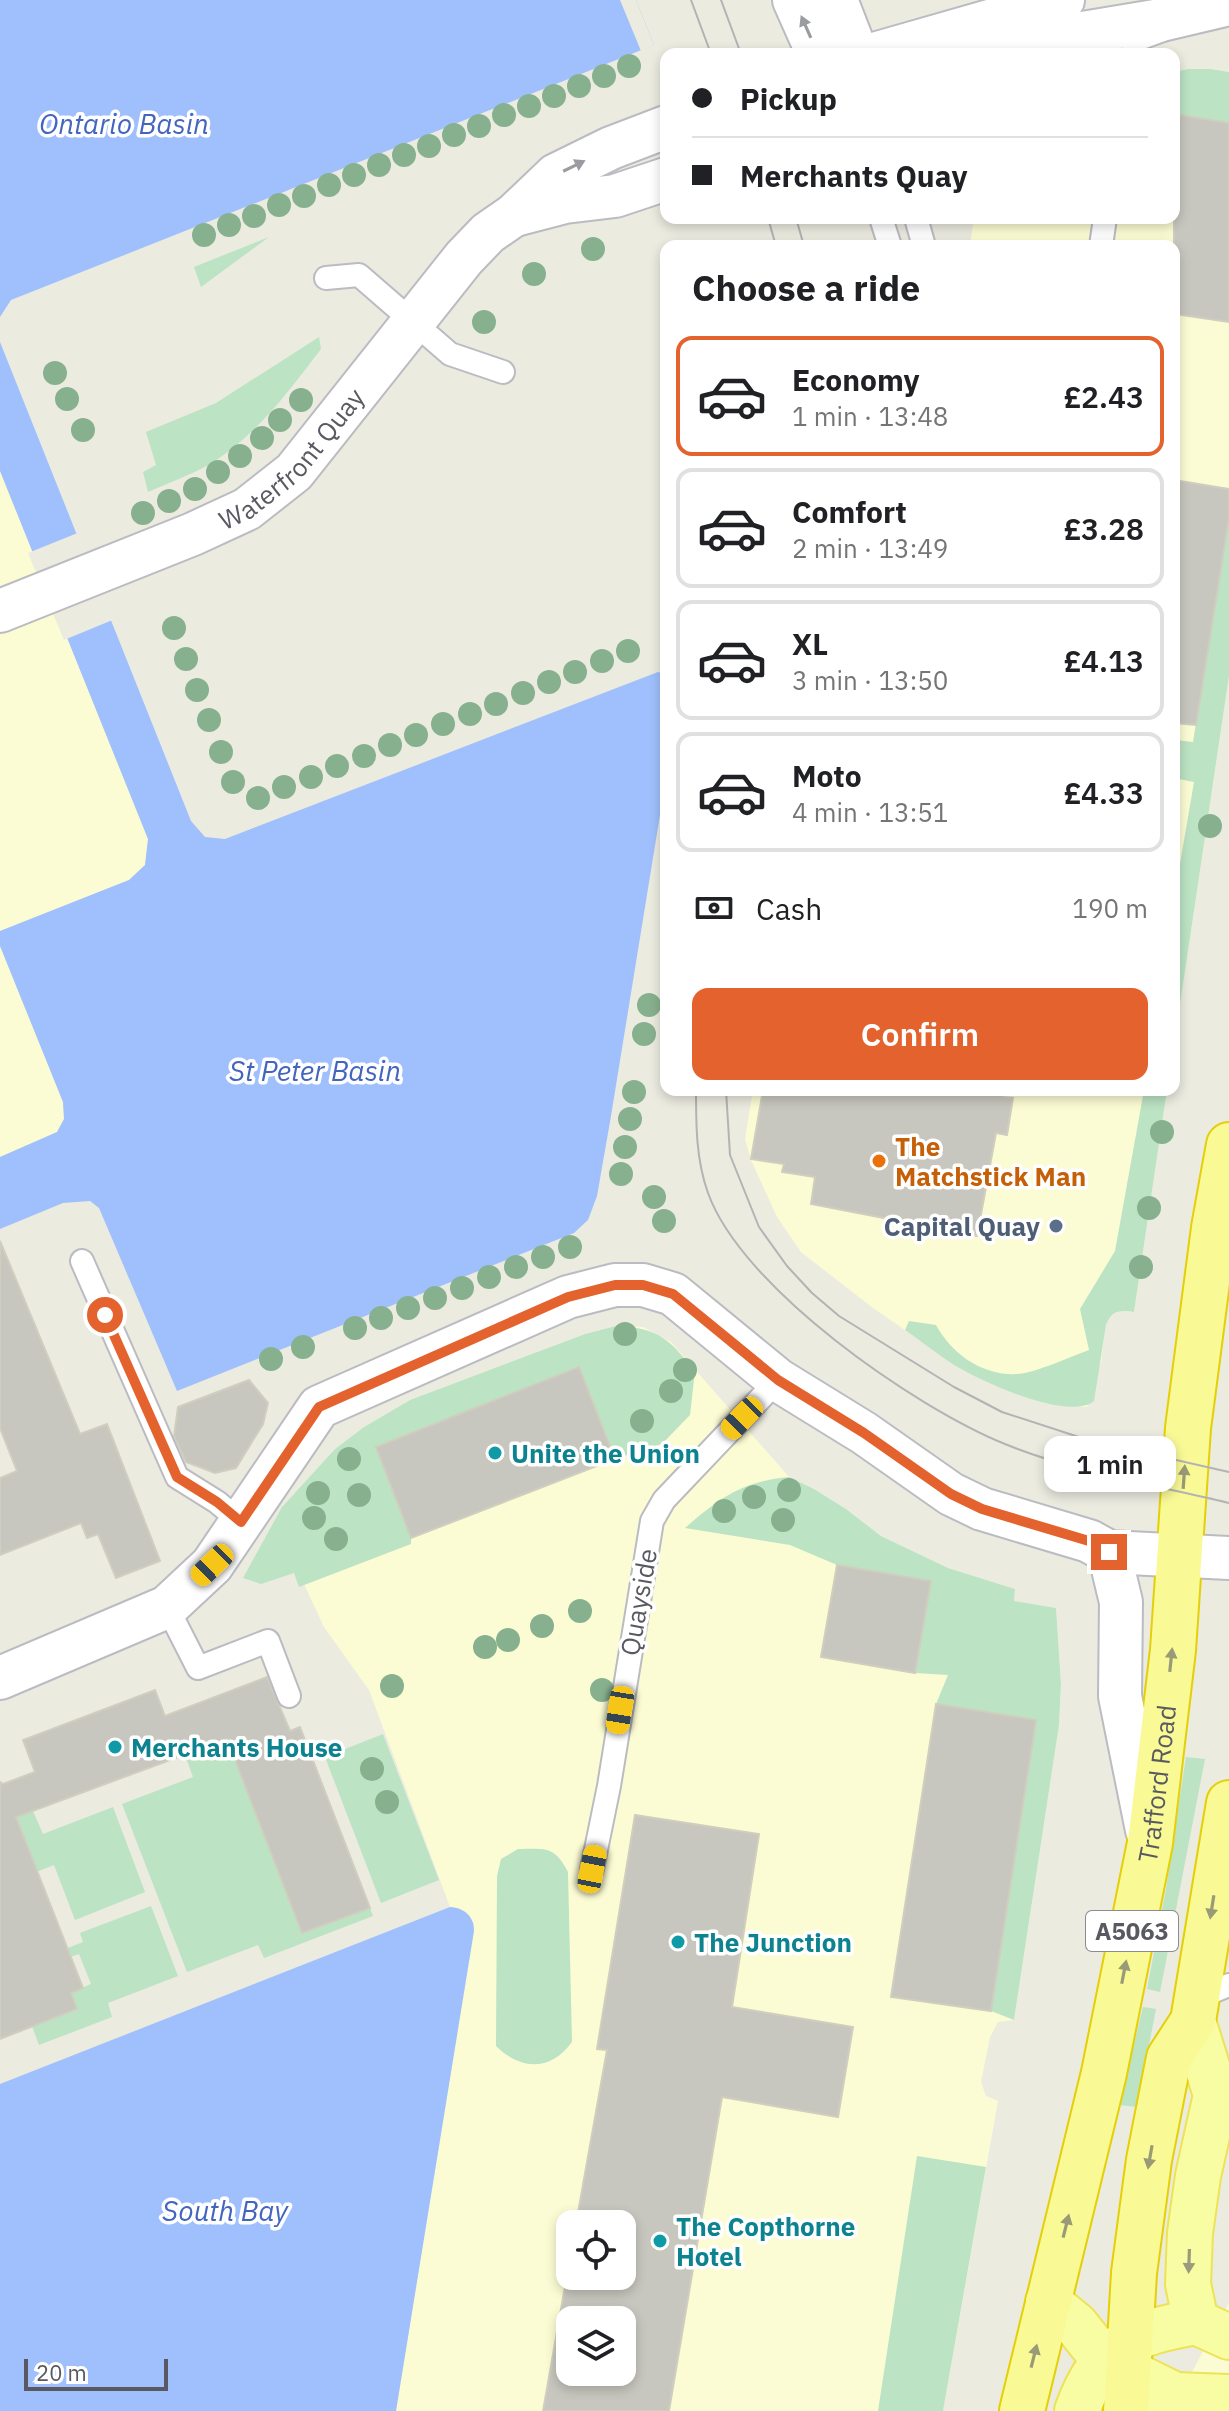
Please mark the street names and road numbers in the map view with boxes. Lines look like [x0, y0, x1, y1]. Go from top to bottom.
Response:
street label: Waterfront Quay [213, 381, 371, 537]
street label: Quayside [612, 1546, 664, 1658]
street label: Trafford Road [1129, 1703, 1183, 1866]
road number: A5063 [1086, 1911, 1178, 1951]

